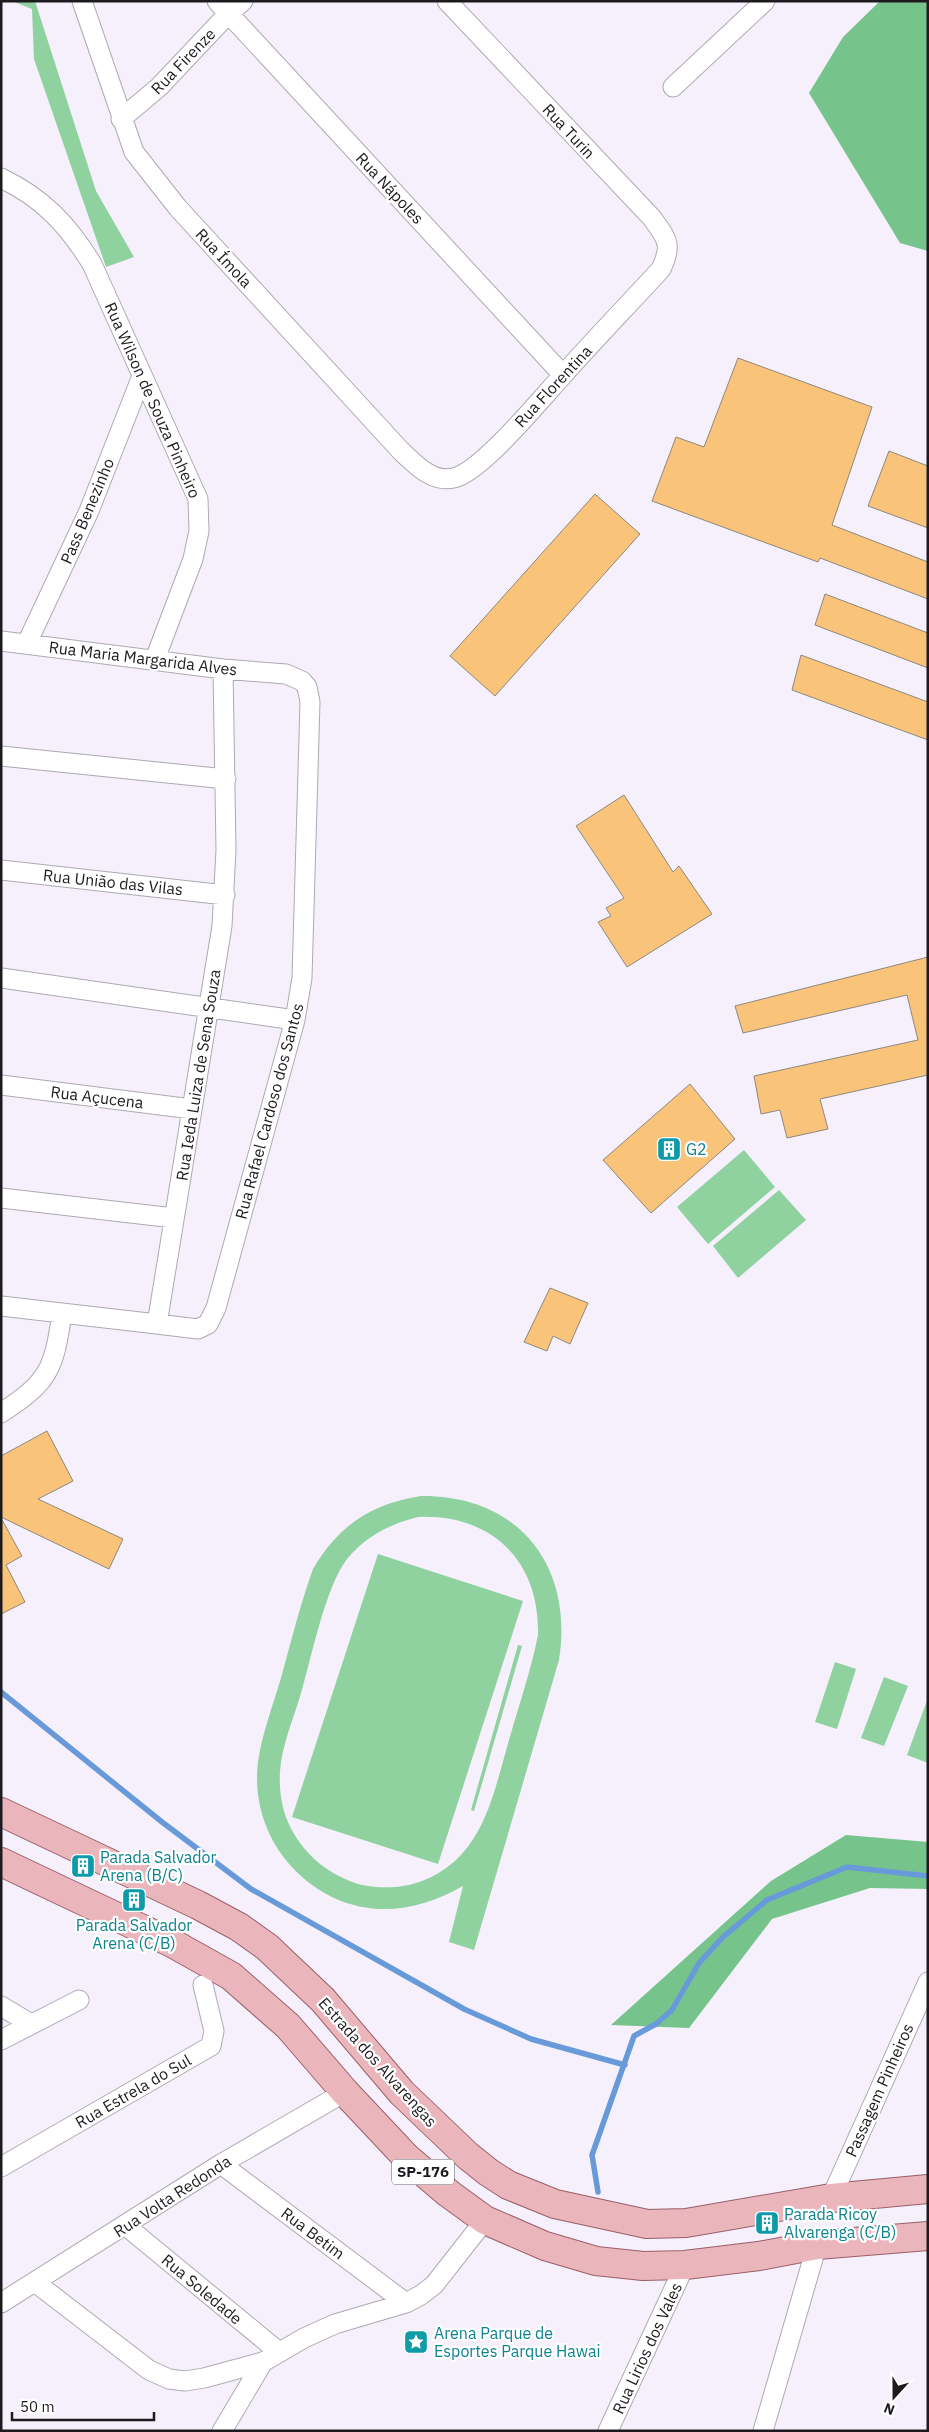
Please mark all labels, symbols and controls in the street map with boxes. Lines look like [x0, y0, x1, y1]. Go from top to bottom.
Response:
street label: Rua Firenze [147, 24, 220, 98]
street label: Rua Turin [538, 99, 600, 163]
street label: Rua Nápoles [352, 148, 428, 228]
street label: Rua Ímola [191, 223, 258, 292]
street label: Rua Wilson de Souza Pinheiro [101, 299, 205, 501]
street label: Rua Florentina [510, 341, 596, 431]
street label: Pass Benezinho [56, 455, 118, 567]
street label: Rua Maria Margarida Alves [48, 637, 238, 679]
street label: Rua União das Vilas [42, 865, 184, 899]
street label: Rua Ieda Luiza de Sena Souza [171, 967, 225, 1182]
street label: Rua Rafael Cardoso dos Santos [230, 1001, 308, 1221]
street label: Rua Açucena [49, 1081, 145, 1113]
building icon: G2 [656, 1136, 682, 1162]
place label: G2 [686, 1139, 707, 1159]
place label: Parada Salvador Arena (B/C) [100, 1847, 217, 1885]
building icon: Parada Salvador Arena (B/C) [70, 1853, 96, 1879]
building icon: Parada Salvador Arena (C/B) [121, 1887, 147, 1913]
place label: Parada Salvador Arena (C/B) [76, 1915, 192, 1953]
street label: Estrada dos Alvarengas [315, 1993, 441, 2131]
street label: Passagem Pinheiros [841, 2020, 917, 2160]
street label: Rua Estrela do Sul [72, 2050, 194, 2132]
street label: Rua Volta Redonda [110, 2150, 235, 2241]
road number: SP-176 [392, 2160, 454, 2184]
street label: Rua Betim [277, 2203, 349, 2263]
place label: Parada Ricoy Alvarenga (C/B) [784, 2204, 896, 2242]
building icon: Parada Ricoy Alvarenga (C/B) [754, 2210, 780, 2236]
street label: Rua Soledade [158, 2250, 246, 2329]
street label: Rua Lirios dos Vales [608, 2279, 686, 2417]
place label: Arena Parque de Esportes Parque Hawai [434, 2323, 600, 2361]
place icon: Arena Parque de Esportes Parque Hawai [403, 2329, 429, 2355]
north arrow [869, 2372, 919, 2422]
scale bar [12, 2390, 155, 2422]
text: 50 m [20, 2397, 55, 2416]
text: N [881, 2399, 897, 2419]

